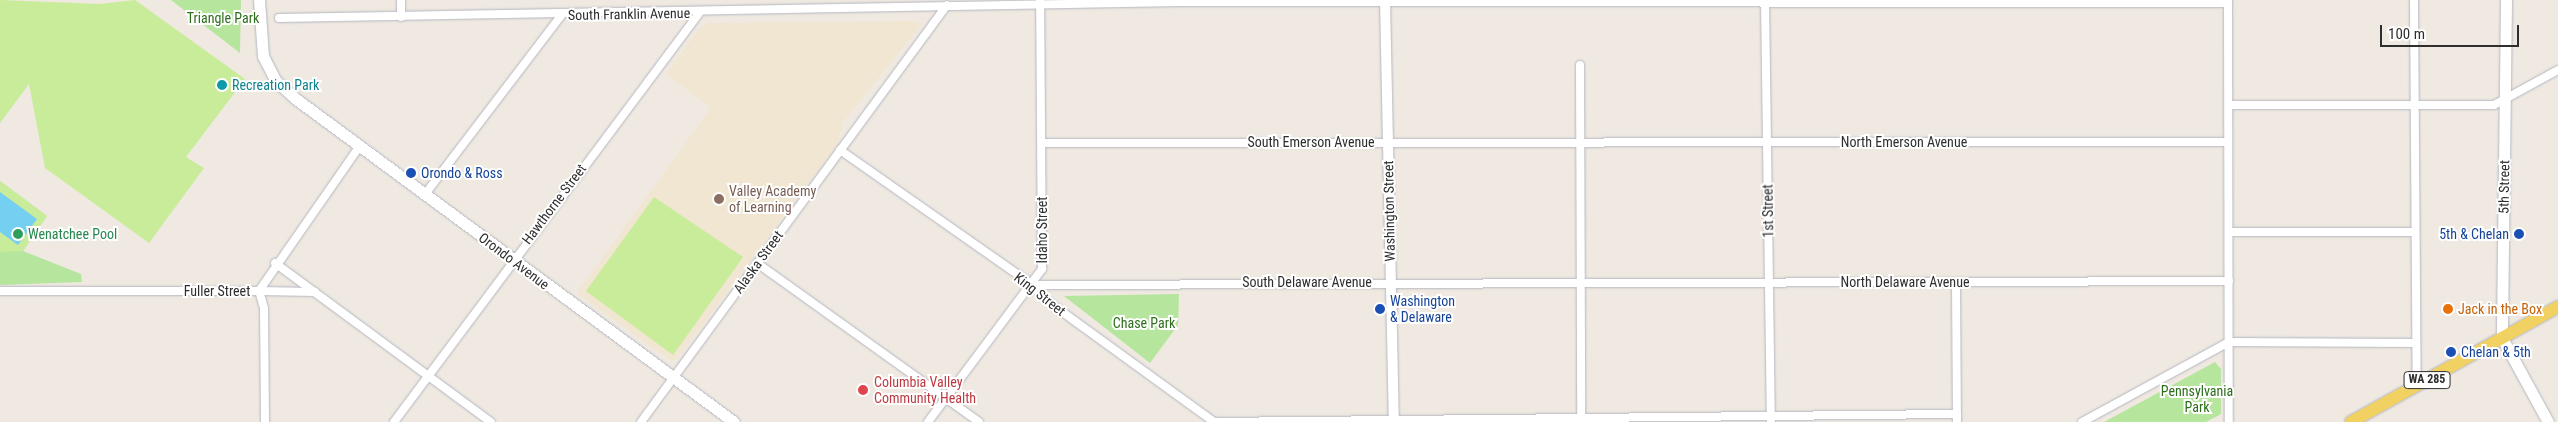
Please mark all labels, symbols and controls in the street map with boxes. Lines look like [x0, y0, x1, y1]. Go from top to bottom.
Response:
street label: South Franklin Avenue [568, 5, 690, 23]
park label: Triangle Park [187, 10, 259, 26]
scale bar [2383, 15, 2522, 47]
text: 100 m [2388, 25, 2425, 43]
place label: Recreation Park [232, 77, 319, 93]
marker: Recreation Park [216, 79, 228, 91]
street label: South Emerson Avenue [1247, 134, 1375, 150]
street label: North Emerson Avenue [1841, 134, 1967, 150]
street label: Washington Street [1380, 160, 1398, 262]
street label: 5th Street [2495, 160, 2513, 214]
street label: Hawthorne Street [518, 161, 590, 247]
place label: Orondo & Ross [421, 165, 503, 181]
marker: Orondo & Ross [405, 167, 417, 179]
place label: Valley Academy of Learning [729, 183, 816, 216]
street label: 1st Street [1759, 184, 1777, 238]
marker: Valley Academy of Learning [713, 193, 725, 205]
street label: Idaho Street [1034, 197, 1050, 263]
place label: Wenatchee Pool [28, 226, 117, 242]
place label: 5th & Chelan [2439, 226, 2509, 242]
street label: Alaska Street [730, 227, 786, 297]
marker: Wenatchee Pool [12, 228, 24, 240]
marker: 5th & Chelan [2513, 228, 2525, 240]
street label: Orondo Avenue [475, 229, 553, 293]
street label: King Street [1011, 269, 1069, 319]
street label: South Delaware Avenue [1242, 274, 1372, 290]
street label: North Delaware Avenue [1841, 274, 1969, 290]
street label: Fuller Street [184, 283, 250, 299]
place label: Washington & Delaware [1390, 293, 1455, 326]
place label: Jack in the Box [2458, 301, 2542, 317]
marker: Washington & Delaware [1374, 303, 1386, 315]
marker: Jack in the Box [2442, 303, 2454, 315]
park label: Chase Park [1113, 315, 1175, 331]
place label: Chelan & 5th [2461, 344, 2531, 360]
marker: Chelan & 5th [2445, 346, 2457, 358]
road number: WA 285 [2403, 370, 2451, 390]
place label: Columbia Valley Community Health [874, 374, 976, 407]
marker: Columbia Valley Community Health [856, 383, 870, 397]
park label: Pennsylvania Park [2161, 383, 2233, 416]

